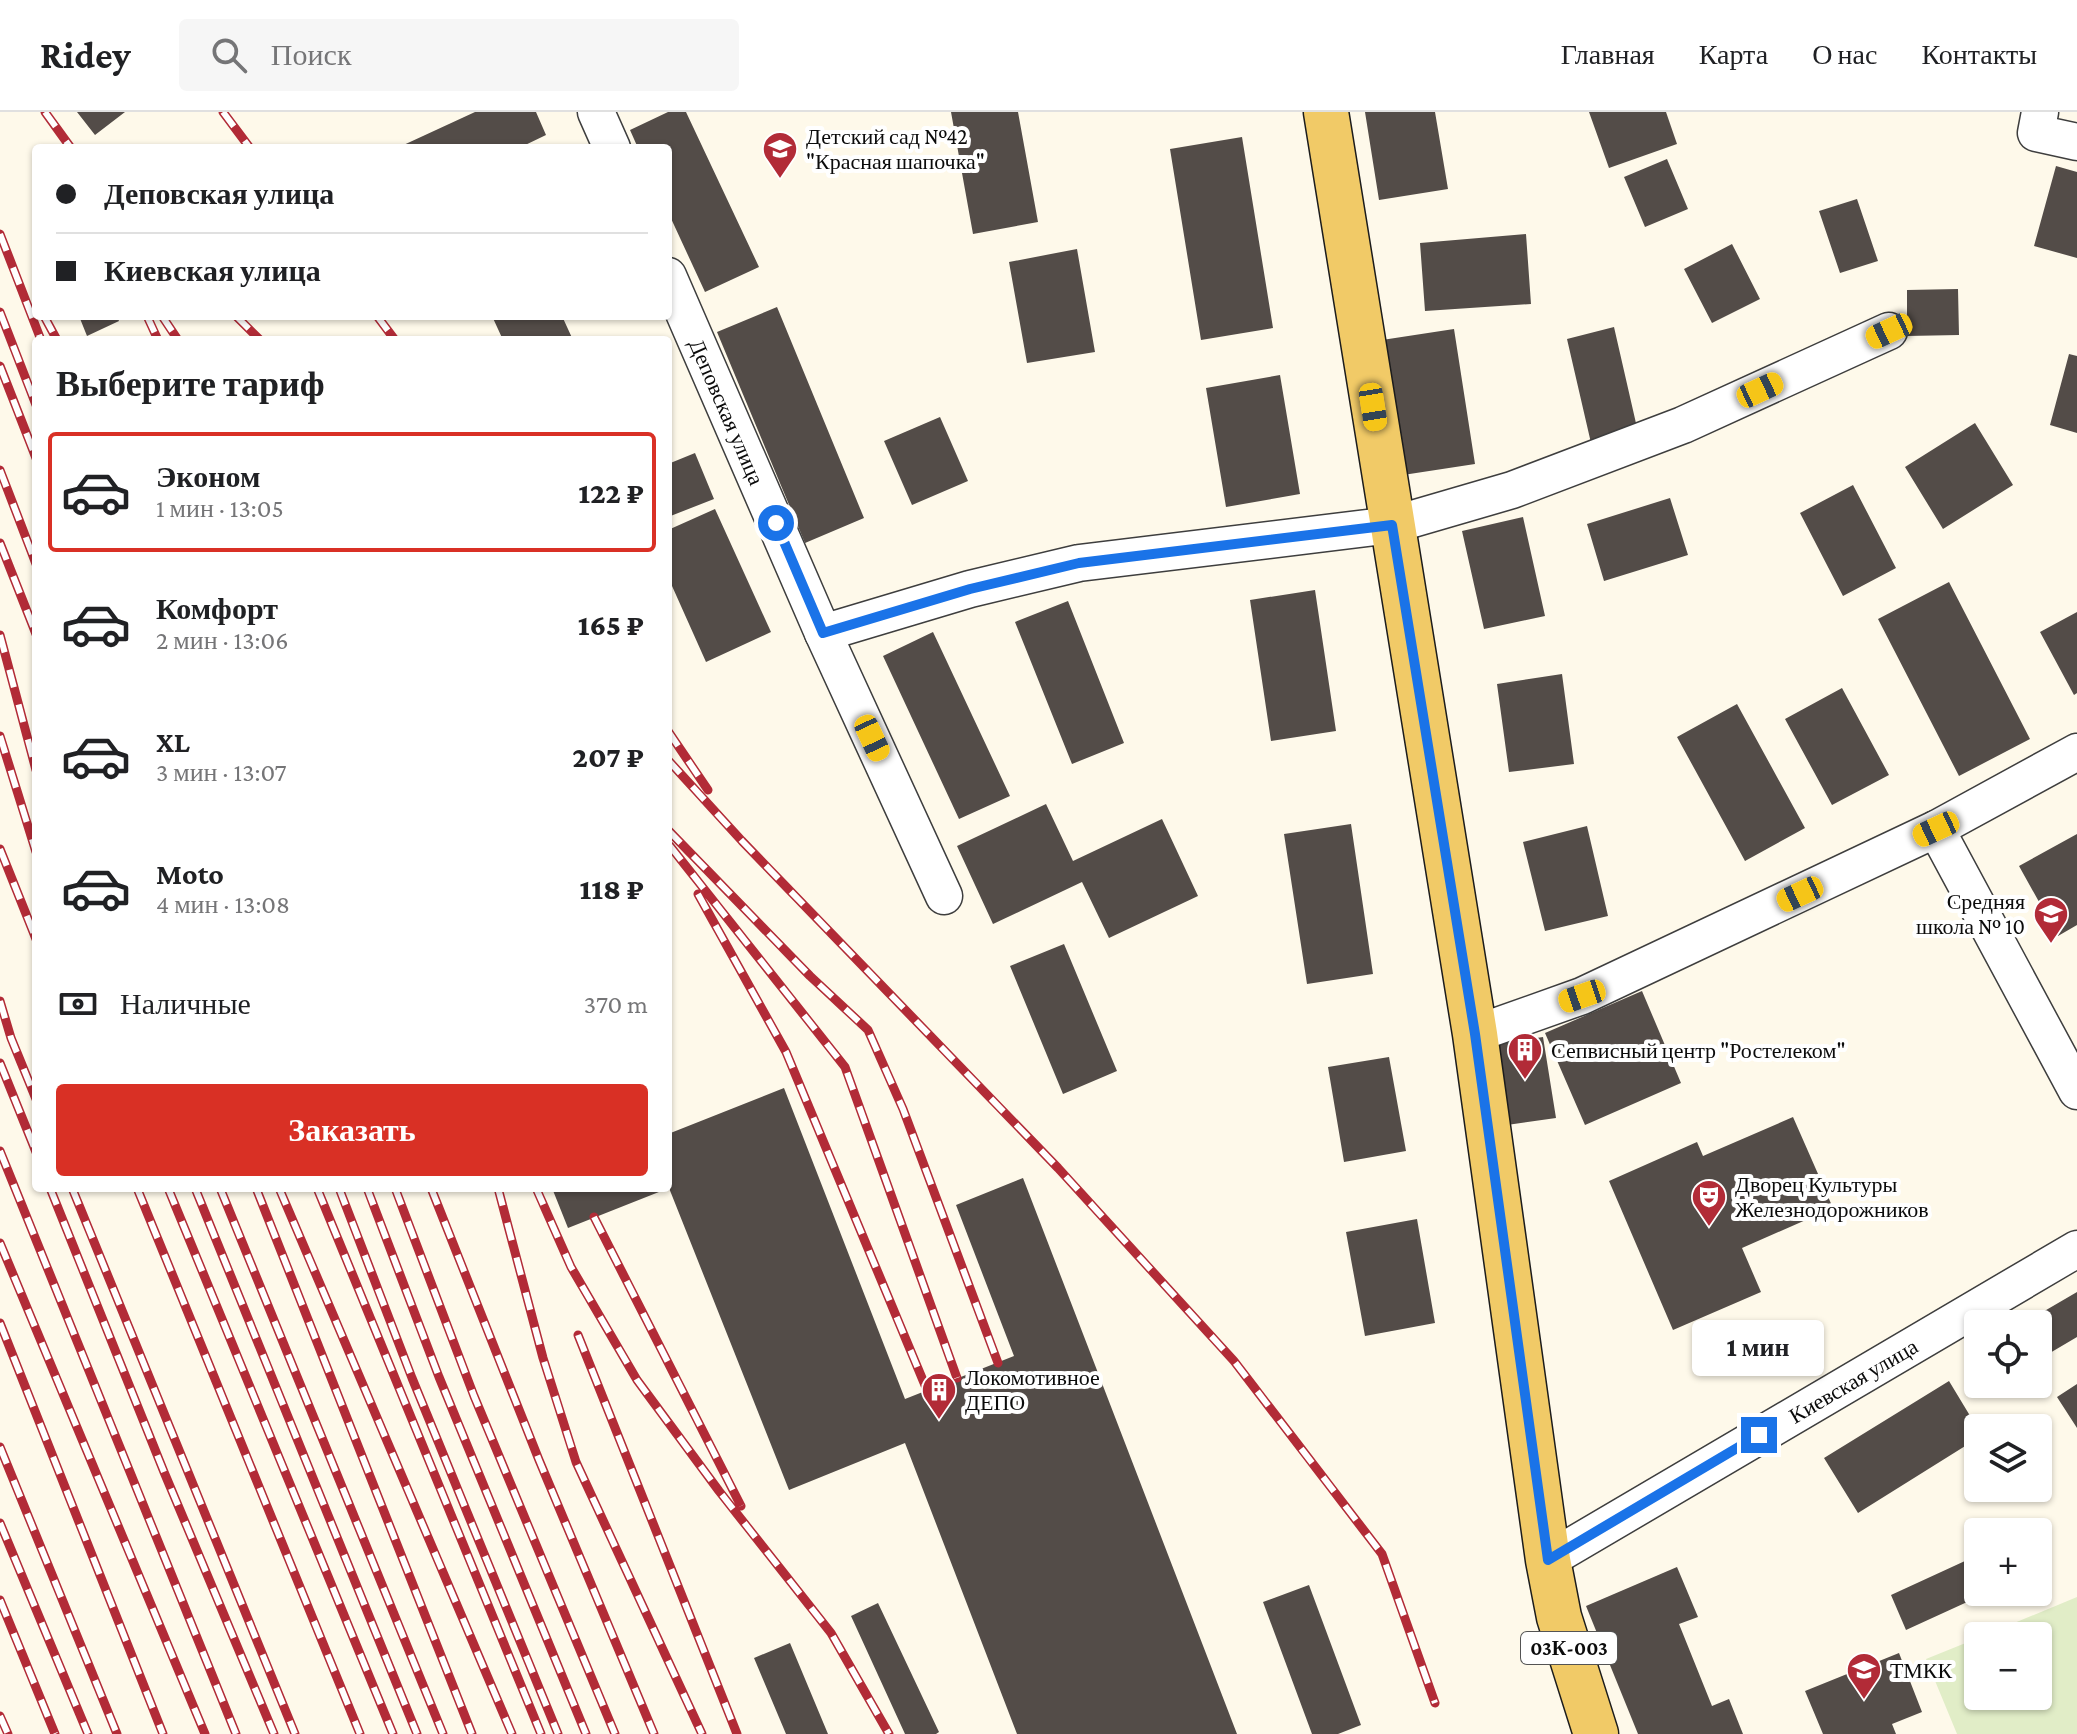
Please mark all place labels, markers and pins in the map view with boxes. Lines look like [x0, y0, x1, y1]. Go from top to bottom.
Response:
place label: Детский сад №42 "Красная шапочка" [806, 124, 985, 174]
school or university icon: Детский сад №42 "Красная шапочка" [761, 130, 799, 180]
place label: Средняя школа № 10 [1916, 889, 2025, 939]
school or university icon: Средняя школа № 10 [2032, 895, 2070, 945]
building icon: Сепвисный центр "Ростелеком" [1506, 1031, 1544, 1081]
place label: Сепвисный центр "Ростелеком" [1551, 1038, 1845, 1063]
place label: Дворец Культуры Железнодорожников [1735, 1172, 1929, 1222]
theatre icon: Дворец Культуры Железнодорожников [1690, 1178, 1728, 1228]
place label: Локомотивное ДЕПО [965, 1365, 1100, 1415]
building icon: Локомотивное ДЕПО [920, 1371, 958, 1421]
school or university icon: ТМКК [1845, 1651, 1883, 1701]
place label: ТМКК [1890, 1658, 1952, 1683]

